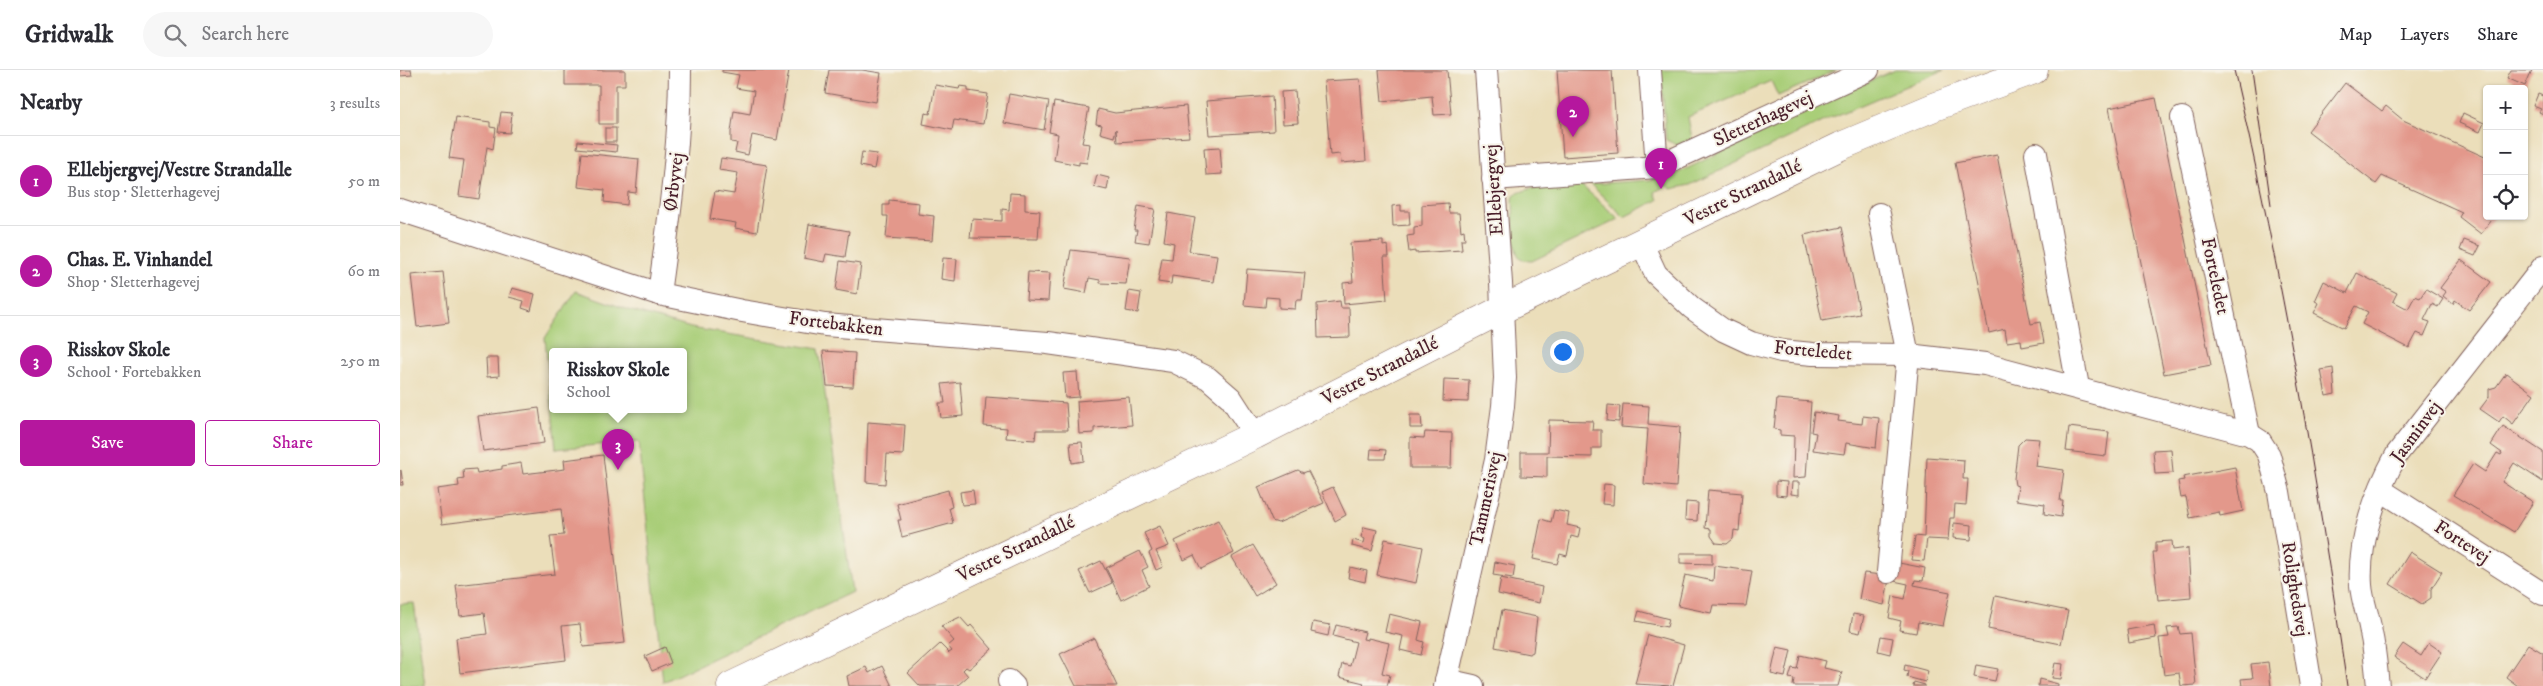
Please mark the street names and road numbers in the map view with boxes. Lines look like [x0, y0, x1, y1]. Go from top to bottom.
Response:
street label: Sletterhagevej [1710, 86, 1816, 152]
street label: Ellebjergvej [1479, 144, 1509, 236]
street label: Ørbyvej [659, 151, 689, 213]
street label: Vestre Strandallé [1679, 155, 1806, 232]
street label: Forteledet [2196, 235, 2234, 317]
street label: Fortebakken [788, 307, 884, 341]
street label: Vestre Strandallé [1317, 332, 1442, 411]
street label: Forteledet [1773, 336, 1853, 366]
street label: Jasminvej [2385, 396, 2446, 469]
street label: Tammerisvej [1465, 450, 1507, 548]
street label: Vestre Strandallé [952, 511, 1079, 588]
street label: Fortevej [2430, 515, 2494, 569]
street label: Rolighedsvej [2276, 540, 2314, 638]

